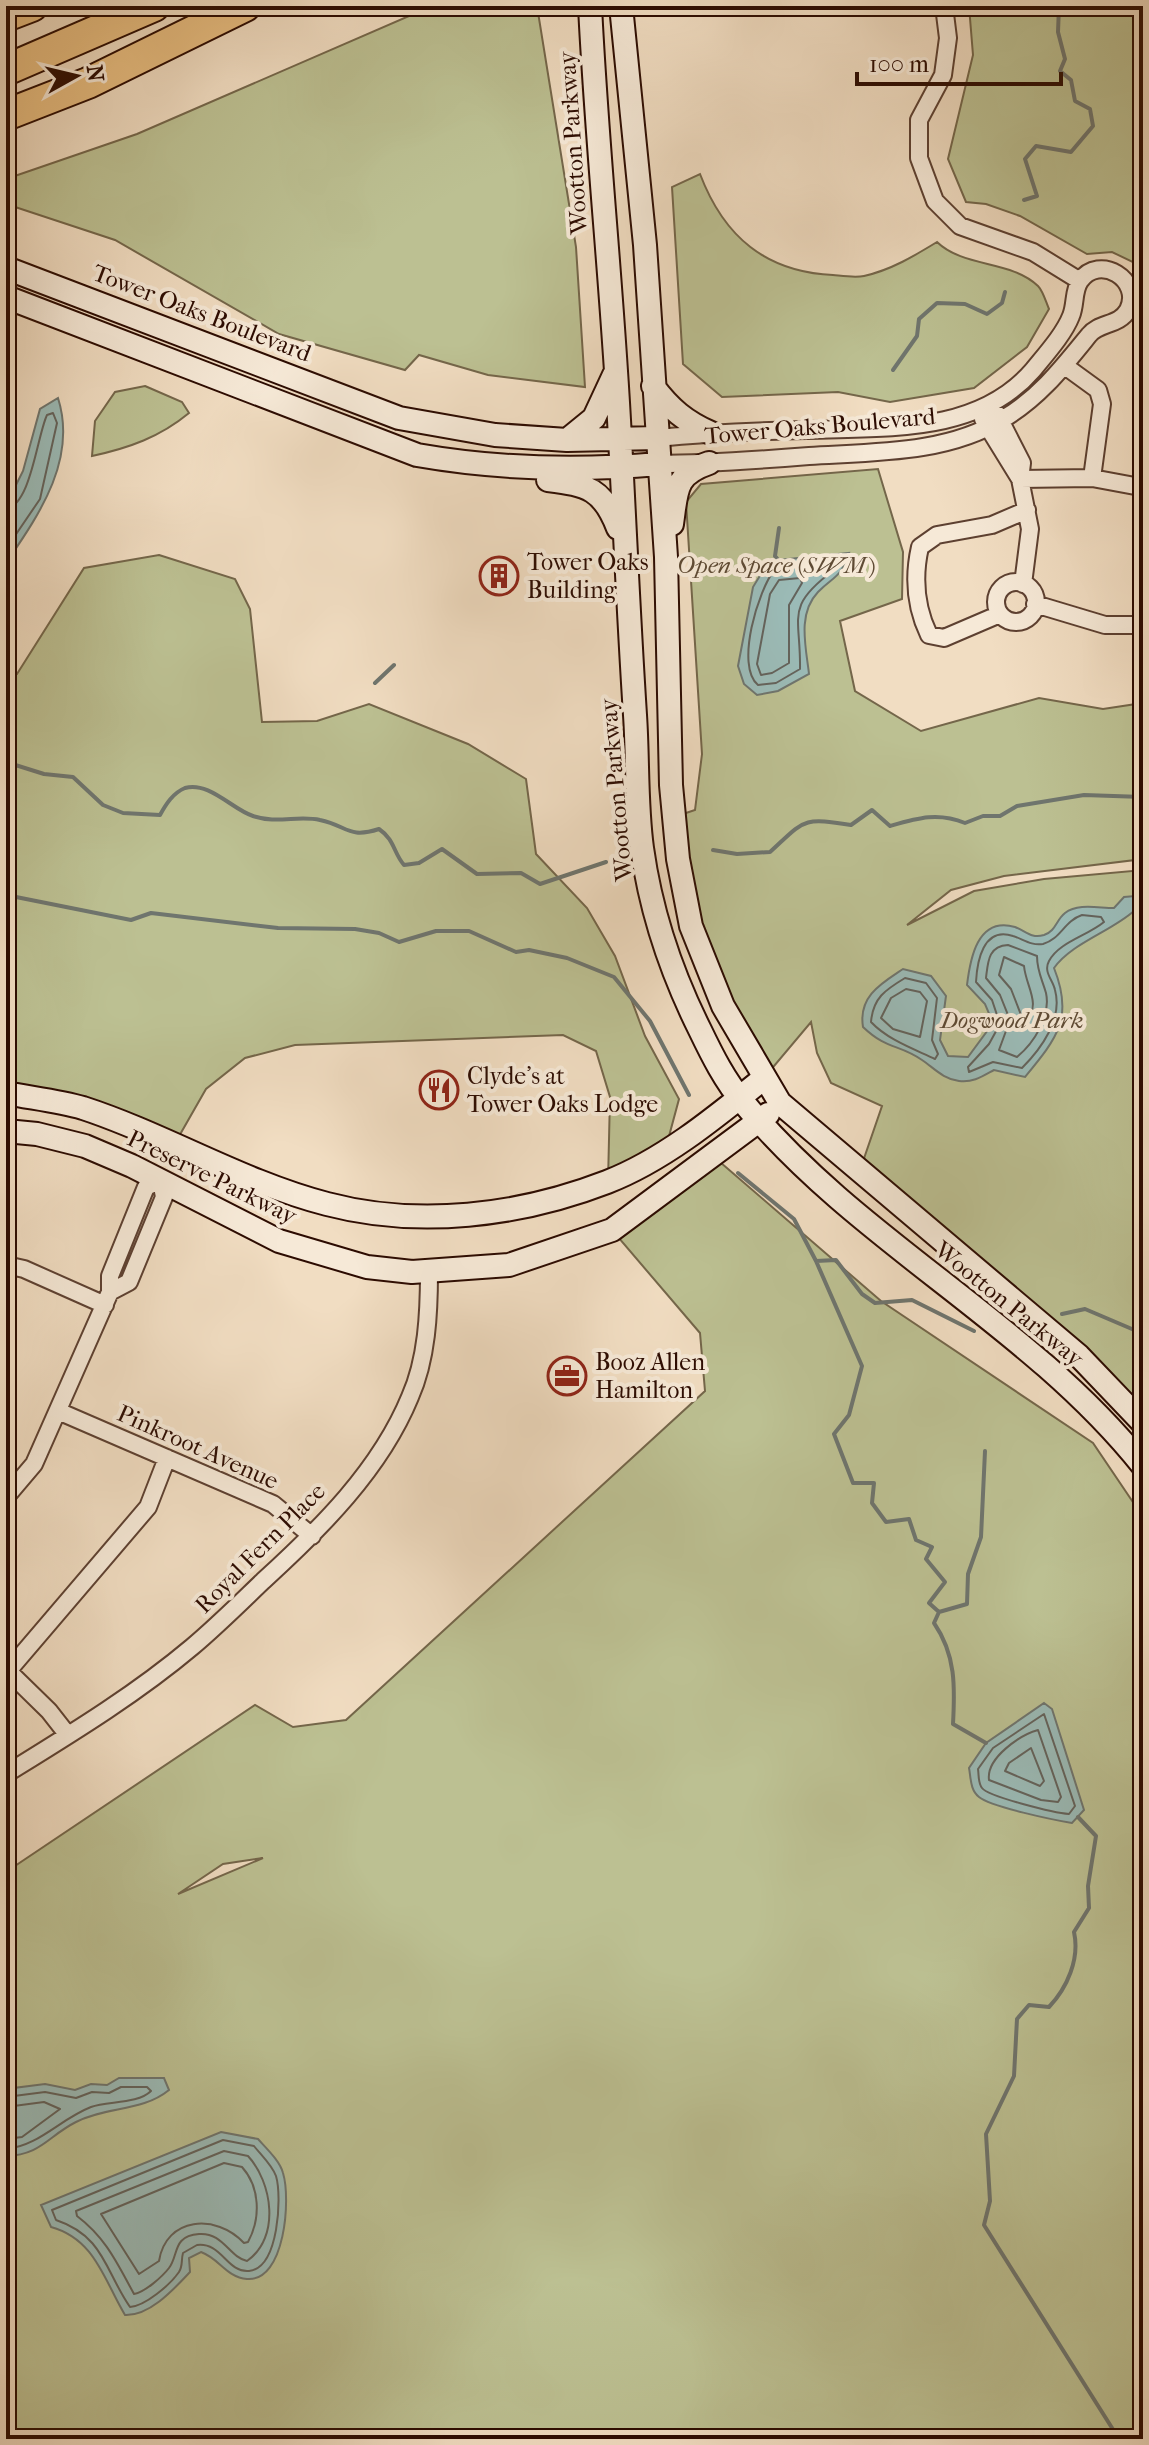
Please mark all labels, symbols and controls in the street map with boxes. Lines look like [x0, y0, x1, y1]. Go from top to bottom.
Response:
north arrow [36, 36, 116, 116]
scale bar [857, 36, 1061, 86]
street label: Wootton Parkway [553, 49, 593, 236]
text: 100 m [869, 50, 929, 78]
text: N [81, 63, 109, 84]
street label: Tower Oaks Boulevard [89, 258, 316, 368]
street label: Tower Oaks Boulevard [703, 402, 938, 450]
place label: Tower Oaks Building [527, 548, 649, 604]
park label: Open Space (SWM) [677, 551, 875, 579]
building icon: Tower Oaks Building [478, 555, 520, 597]
street label: Wootton Parkway [594, 696, 638, 883]
park label: Dogwood Park [938, 1006, 1084, 1034]
place label: Clyde's at Tower Oaks Lodge [467, 1062, 658, 1118]
restaurant icon: Clyde's at Tower Oaks Lodge [418, 1069, 460, 1111]
street label: Preserve Parkway [123, 1124, 302, 1231]
street label: Wootton Parkway [928, 1235, 1090, 1373]
place label: Booz Allen Hamilton [595, 1348, 705, 1404]
office icon: Booz Allen Hamilton [546, 1355, 588, 1397]
street label: Pinkroot Avenue [113, 1399, 283, 1495]
street label: Royal Fern Place [189, 1477, 331, 1619]

